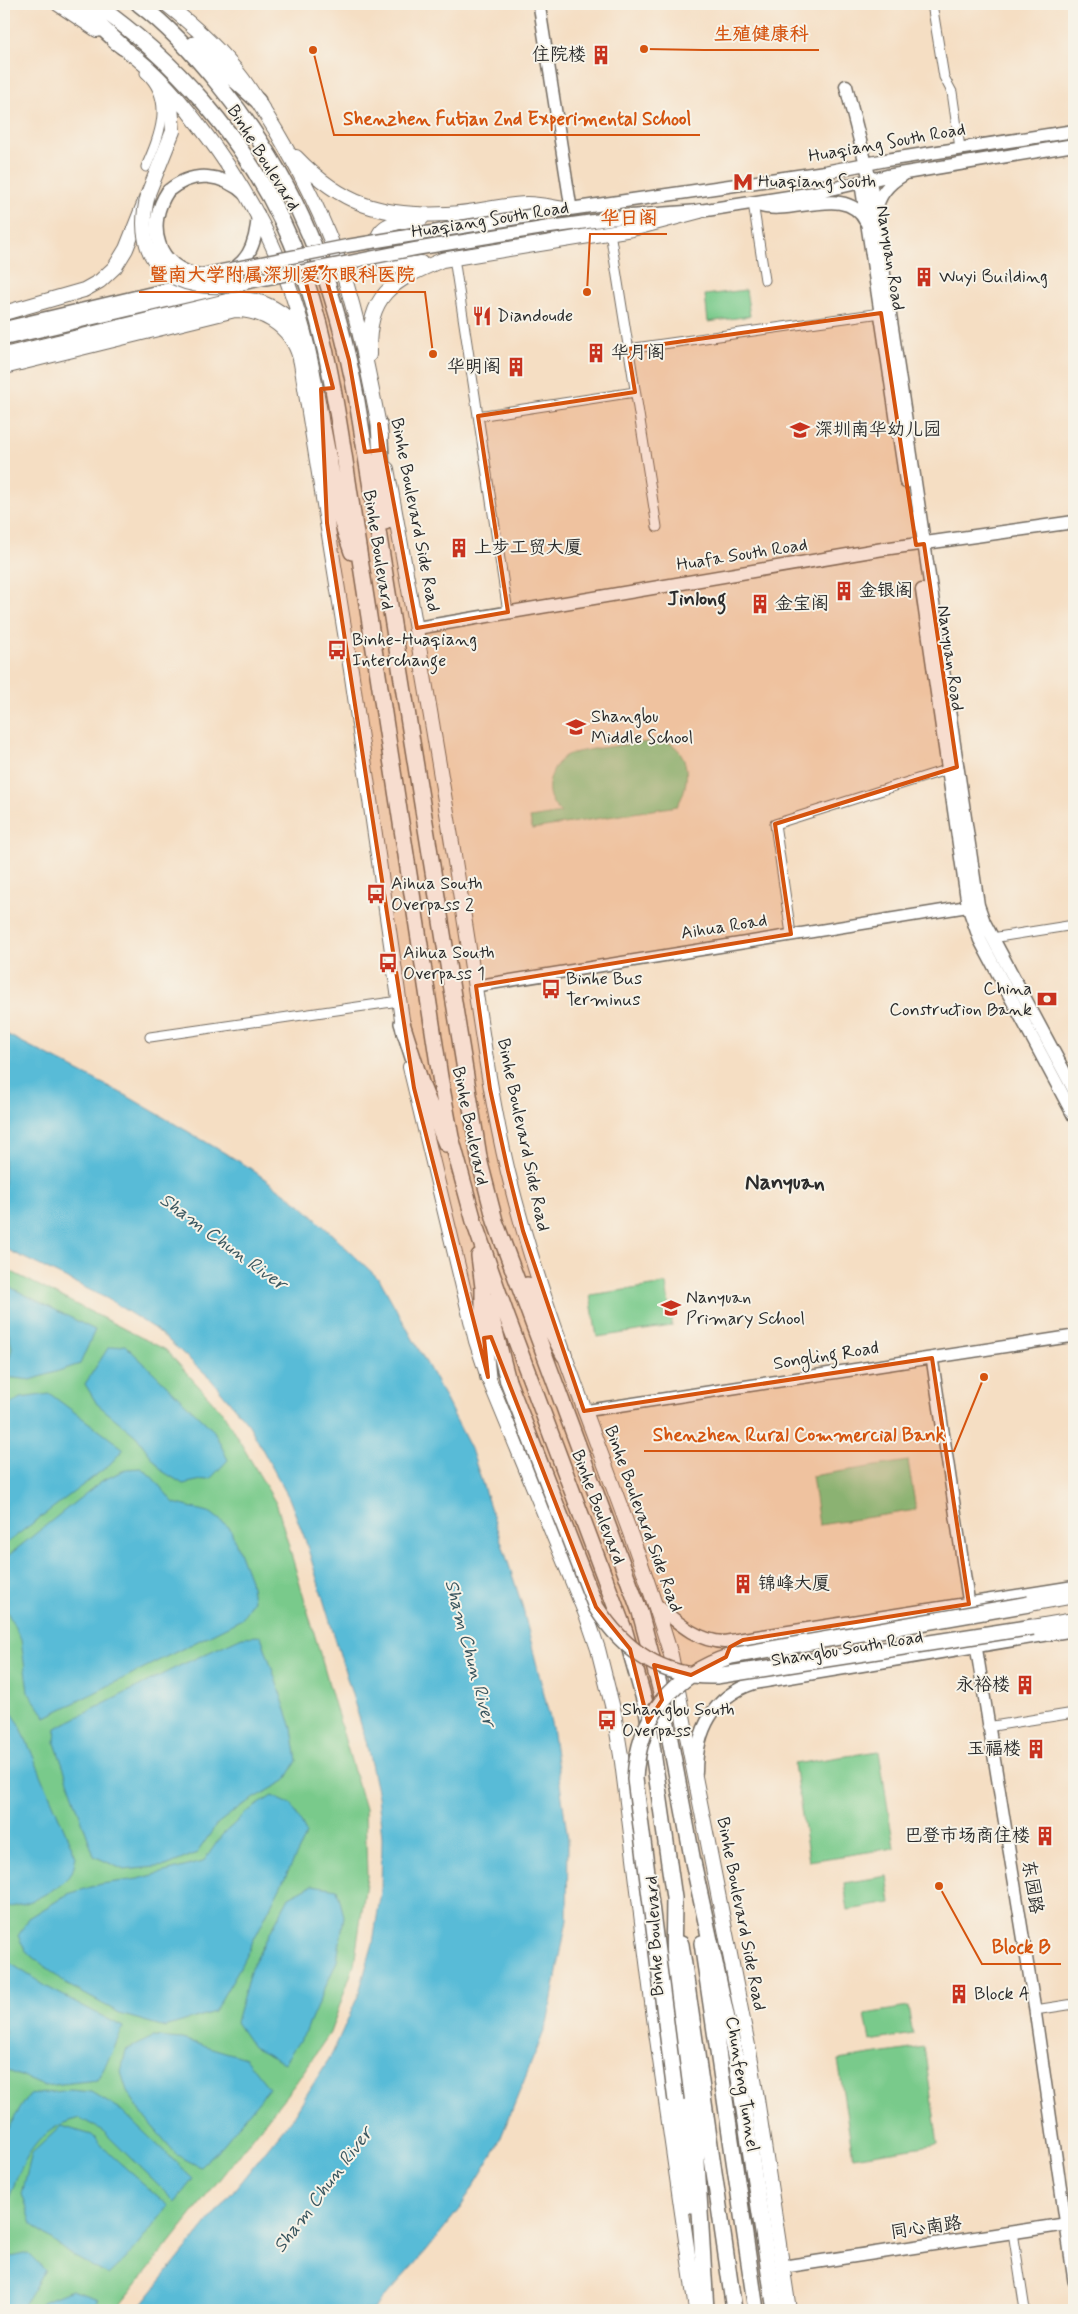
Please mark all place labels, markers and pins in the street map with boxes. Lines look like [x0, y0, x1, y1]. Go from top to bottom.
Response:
callout: 生殖健康科 [704, 16, 819, 50]
place label: 住院楼 [532, 43, 586, 67]
building icon: 住院楼 [590, 44, 612, 66]
callout: Shenzhen Futian 2nd Experimental School [334, 101, 700, 135]
place label: Huaqiang South [758, 170, 876, 194]
metro station icon: Huaqiang South [732, 171, 754, 193]
callout: 华日阁 [590, 200, 667, 234]
callout: 暨南大学附属深圳爱尔眼科医院 [139, 258, 425, 292]
place label: Wuyi Building [939, 265, 1048, 289]
building icon: Wuyi Building [913, 266, 935, 288]
place label: Diandoude [497, 304, 573, 328]
restaurant icon: Diandoude [471, 305, 493, 327]
place label: 华月阁 [611, 341, 665, 365]
building icon: 华月阁 [585, 342, 607, 364]
place label: 华明阁 [447, 355, 501, 379]
building icon: 华明阁 [505, 356, 527, 378]
place label: 深圳南华幼儿园 [815, 418, 941, 442]
school or university icon: 深圳南华幼儿园 [789, 419, 811, 441]
place label: 上步工贸大厦 [474, 536, 582, 560]
building icon: 上步工贸大厦 [448, 537, 470, 559]
place label: 金银阁 [859, 579, 913, 603]
building icon: 金银阁 [833, 580, 855, 602]
place label: 金宝阁 [775, 592, 829, 616]
building icon: 金宝阁 [749, 593, 771, 615]
place label: Binhe-Huaqiang Interchange [352, 628, 477, 675]
bus stop icon: Binhe-Huaqiang Interchange [326, 639, 348, 661]
place label: Shangbu Middle School [591, 705, 693, 750]
school or university icon: Shangbu Middle School [565, 716, 587, 738]
place label: Aihua South Overpass 2 [391, 872, 483, 917]
bus stop icon: Aihua South Overpass 2 [365, 883, 387, 905]
place label: Aihua South Overpass 1 [403, 941, 495, 986]
bus stop icon: Aihua South Overpass 1 [377, 952, 399, 974]
place label: Binhe Bus Terminus [566, 967, 642, 1012]
place label: China Construction Bank [889, 977, 1032, 1022]
bus stop icon: Binhe Bus Terminus [540, 978, 562, 1000]
bank icon: China Construction Bank [1036, 988, 1058, 1010]
place label: Nanyuan Primary School [686, 1286, 805, 1331]
school or university icon: Nanyuan Primary School [660, 1297, 682, 1319]
callout: Shenzhen Rural Commercial Bank [644, 1417, 954, 1451]
place label: 锦峰大厦 [758, 1572, 830, 1596]
building icon: 锦峰大厦 [732, 1573, 754, 1595]
place label: 永裕楼 [956, 1673, 1010, 1697]
building icon: 永裕楼 [1014, 1674, 1036, 1696]
place label: Shangbu South Overpass [622, 1698, 735, 1743]
bus stop icon: Shangbu South Overpass [596, 1709, 618, 1731]
place label: 玉福楼 [967, 1737, 1021, 1761]
building icon: 玉福楼 [1025, 1738, 1047, 1760]
place label: 巴登市场商住楼 [904, 1824, 1030, 1848]
building icon: 巴登市场商住楼 [1034, 1825, 1056, 1847]
callout: Block B [982, 1930, 1061, 1964]
place label: Block A [974, 1982, 1030, 2006]
building icon: Block A [948, 1983, 970, 2005]

